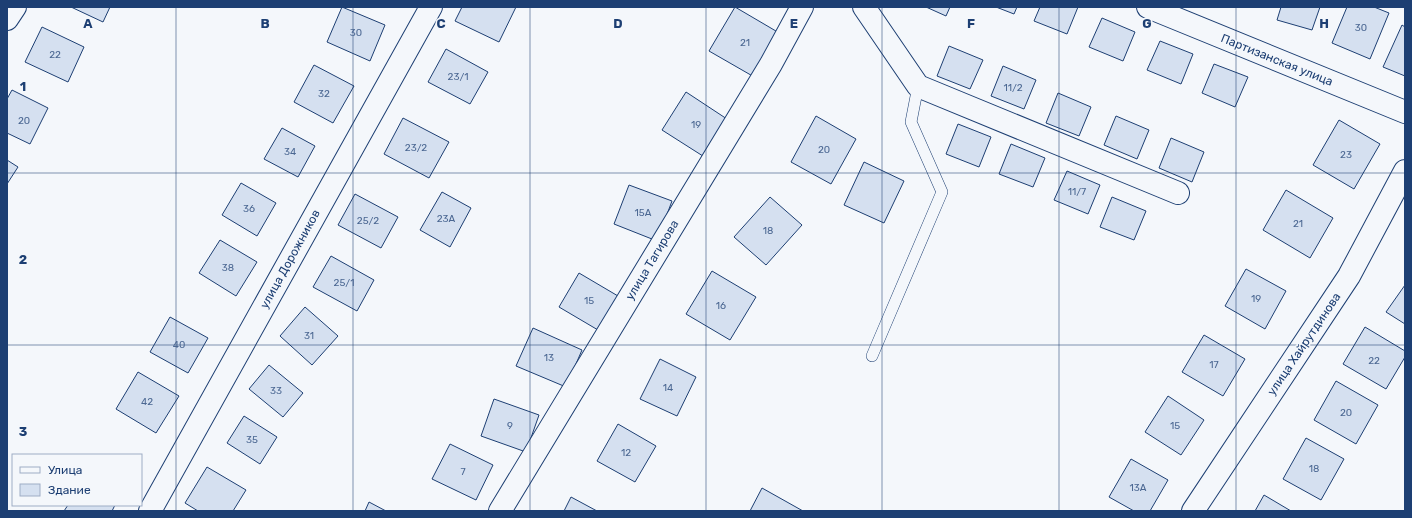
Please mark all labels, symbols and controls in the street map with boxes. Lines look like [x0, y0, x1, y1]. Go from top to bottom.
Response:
text: A [83, 16, 93, 31]
text: B [260, 16, 270, 31]
text: C [436, 16, 446, 31]
text: D [613, 16, 623, 31]
text: E [790, 16, 798, 31]
text: F [967, 16, 975, 31]
text: G [1142, 16, 1152, 31]
text: H [1319, 16, 1329, 31]
house number: 30 [1355, 22, 1367, 34]
house number: 30 [350, 27, 362, 39]
street label: Партизанская улица [1219, 31, 1335, 89]
house number: 21 [740, 37, 750, 49]
house number: 22 [49, 49, 61, 61]
house number: 23/1 [448, 71, 468, 83]
text: 1 [20, 79, 26, 94]
house number: 11/2 [1003, 82, 1023, 94]
house number: 32 [318, 88, 330, 100]
house number: 20 [18, 115, 30, 127]
house number: 19 [691, 119, 701, 131]
house number: 23/2 [405, 142, 427, 154]
house number: 20 [818, 144, 830, 156]
house number: 34 [284, 146, 296, 158]
house number: 23 [1340, 149, 1352, 161]
house number: 11/7 [1068, 186, 1086, 198]
house number: 36 [243, 203, 255, 215]
street label: улица Дорожников [257, 207, 323, 311]
house number: 15А [635, 207, 652, 219]
house number: 23А [437, 213, 456, 225]
house number: 25/2 [357, 215, 379, 227]
street label: улица Тагирова [623, 217, 681, 303]
house number: 21 [1293, 218, 1303, 230]
house number: 18 [763, 225, 773, 237]
text: 2 [19, 252, 27, 267]
house number: 38 [222, 262, 234, 274]
house number: 25/1 [334, 277, 354, 289]
street label: улица Хайрутдинова [1264, 290, 1344, 398]
house number: 19 [1251, 293, 1261, 305]
house number: 15 [584, 295, 594, 307]
house number: 16 [716, 300, 726, 312]
house number: 31 [304, 330, 314, 342]
house number: 40 [173, 339, 185, 351]
house number: 13 [544, 352, 554, 364]
house number: 22 [1368, 355, 1380, 367]
house number: 17 [1209, 359, 1219, 371]
house number: 14 [663, 382, 673, 394]
house number: 33 [270, 385, 282, 397]
house number: 42 [141, 396, 153, 408]
house number: 20 [1340, 407, 1352, 419]
house number: 9 [507, 420, 513, 432]
house number: 15 [1170, 420, 1180, 432]
text: 3 [19, 424, 28, 439]
house number: 35 [246, 434, 258, 446]
house number: 12 [621, 447, 631, 459]
legend [12, 454, 142, 506]
text: Улица [48, 463, 82, 477]
house number: 18 [1309, 463, 1319, 475]
house number: 7 [460, 466, 466, 478]
house number: 13А [1130, 482, 1147, 494]
text: Здание [48, 483, 91, 497]

